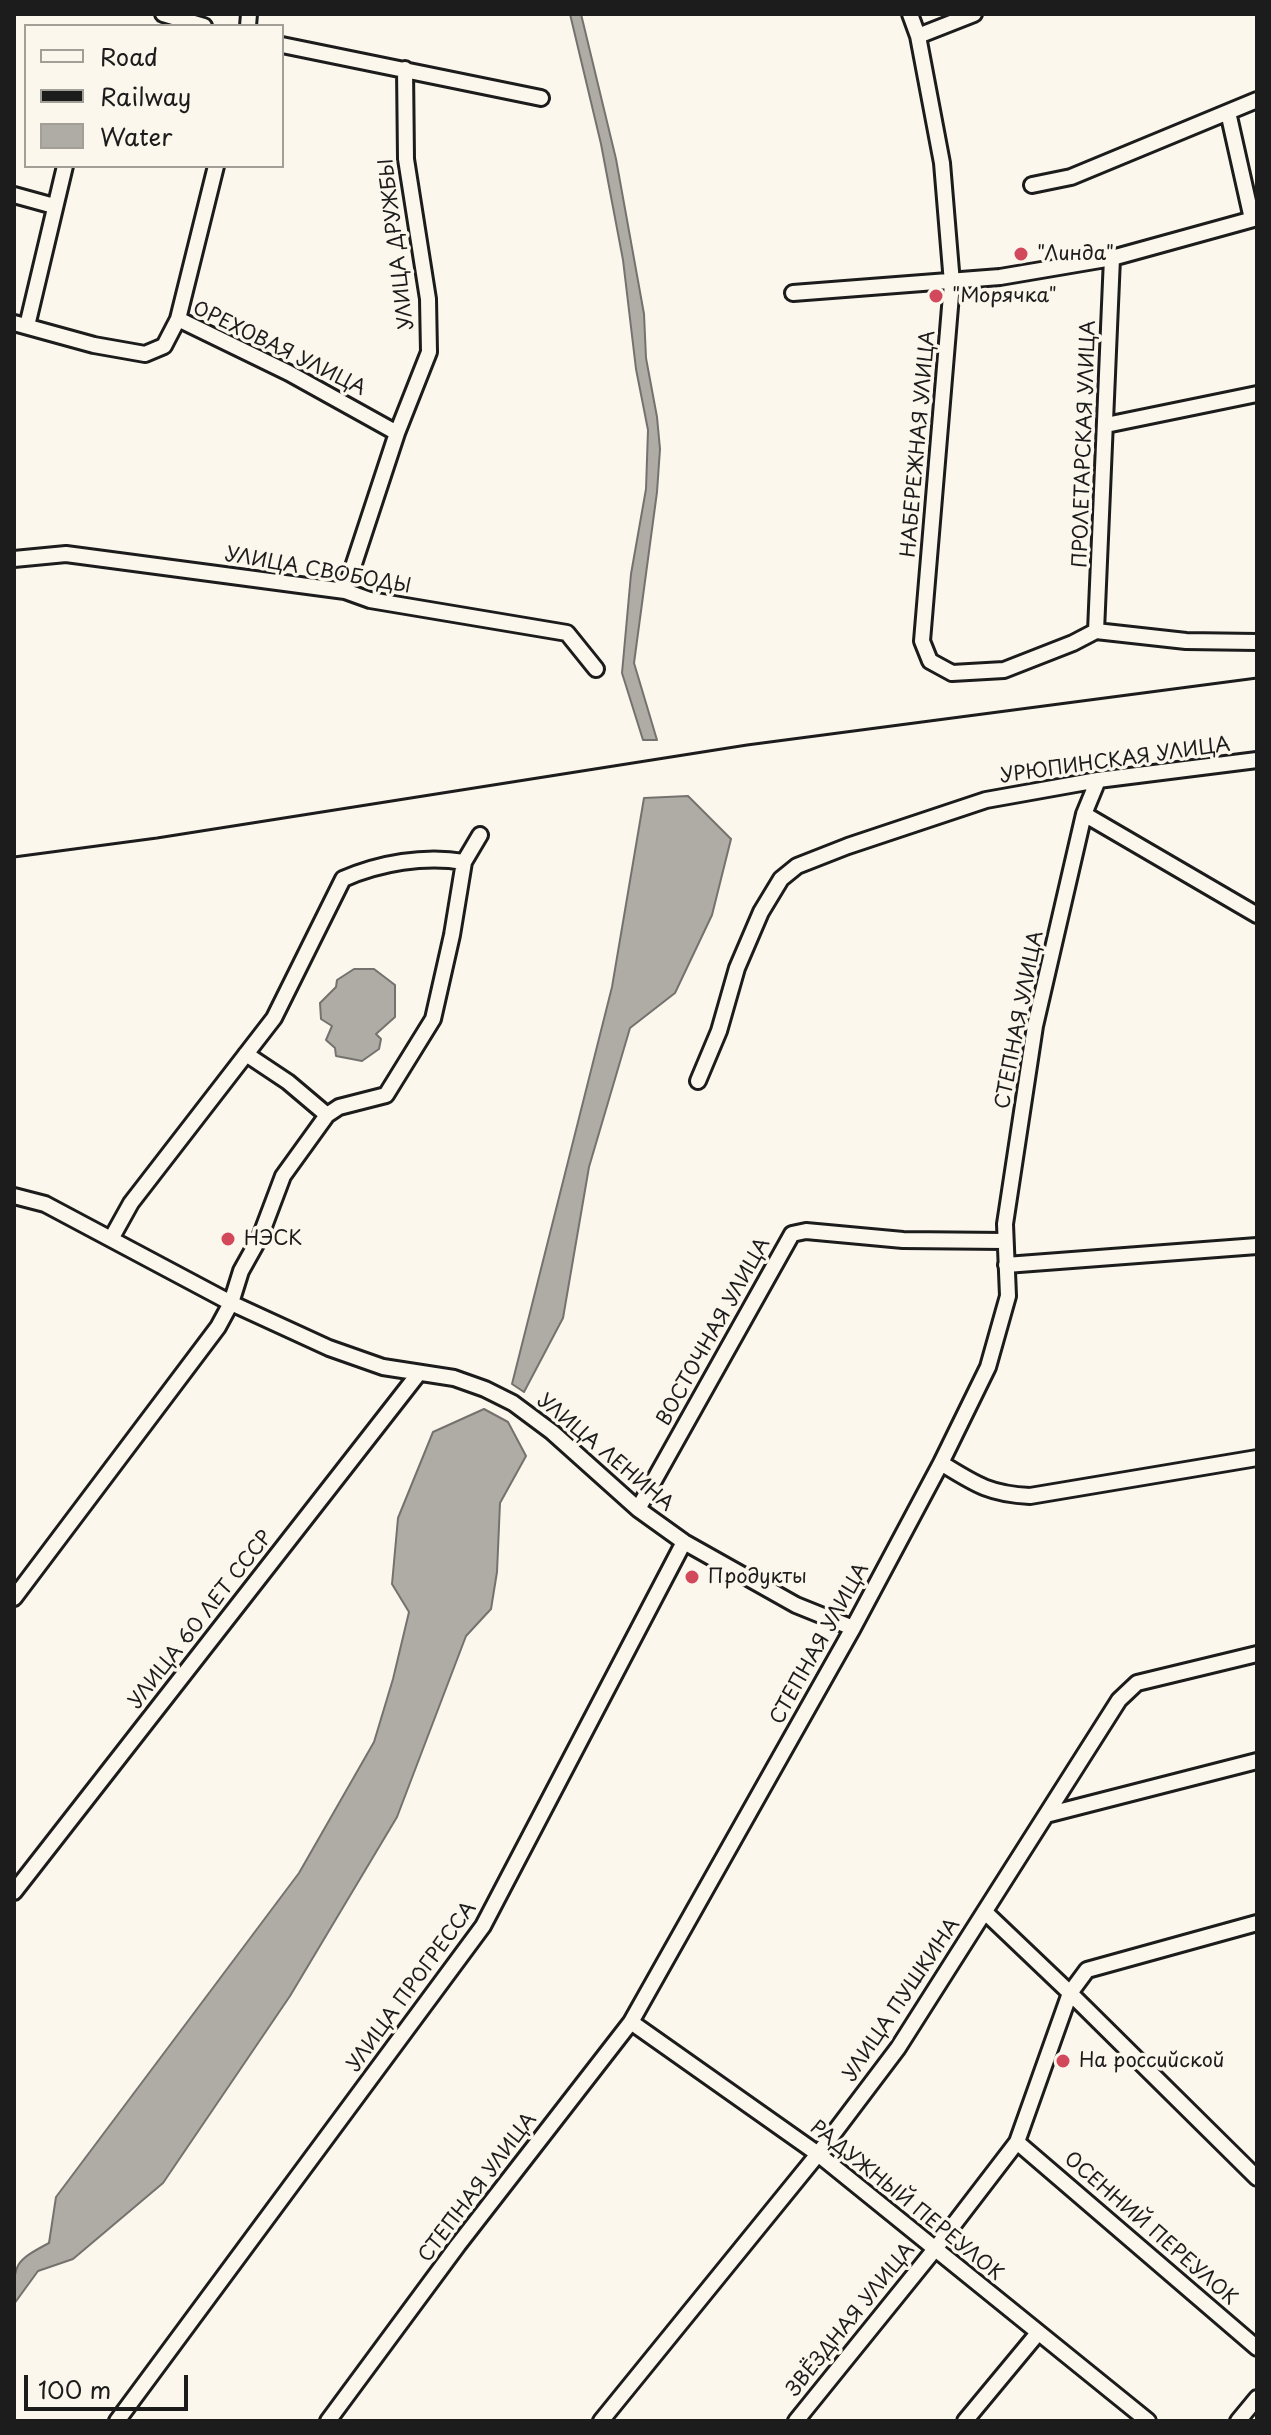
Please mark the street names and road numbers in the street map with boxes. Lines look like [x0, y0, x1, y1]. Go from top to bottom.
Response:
street label: УЛИЦА ДРУЖБЫ [375, 157, 419, 331]
street label: ОРЕХОВАЯ УЛИЦА [189, 297, 369, 401]
street label: ПРОЛЕТАРСКАЯ УЛИЦА [1069, 320, 1101, 568]
street label: НАБЕРЕЖНАЯ УЛИЦА [897, 329, 941, 559]
street label: УЛИЦА СВОБОДЫ [223, 543, 413, 599]
street label: УРЮПИНСКАЯ УЛИЦА [998, 733, 1232, 789]
street label: СТЕПНАЯ УЛИЦА [991, 929, 1049, 1111]
street label: ВОСТОЧНАЯ УЛИЦА [652, 1234, 776, 1430]
street label: УЛИЦА ЛЕНИНА [532, 1389, 678, 1517]
street label: УЛИЦА 60 ЛЕТ СССР [124, 1526, 278, 1714]
street label: СТЕПНАЯ УЛИЦА [766, 1559, 874, 1729]
street label: УЛИЦА ПРОГРЕССА [342, 1897, 482, 2077]
street label: УЛИЦА ПУШКИНА [839, 1914, 965, 2086]
street label: СТЕПНАЯ УЛИЦА [414, 2108, 542, 2268]
street label: РАДУЖНЫЙ ПЕРЕУЛОК [805, 2116, 1007, 2286]
street label: ОСЕННИЙ ПЕРЕУЛОК [1059, 2147, 1241, 2311]
street label: ЗВЁЗДНАЯ УЛИЦА [782, 2239, 920, 2401]

